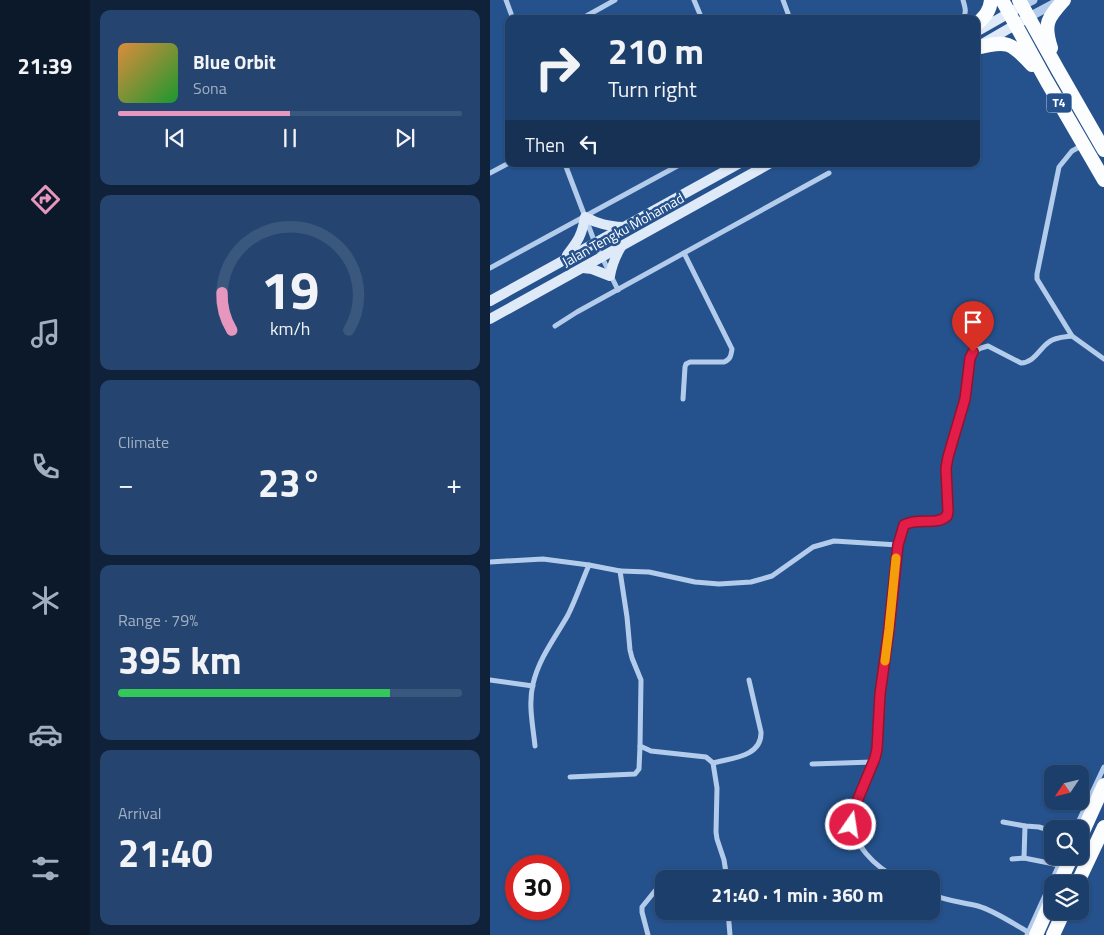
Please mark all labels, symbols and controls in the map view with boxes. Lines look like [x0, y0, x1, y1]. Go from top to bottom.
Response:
text: 210 m [608, 24, 704, 78]
icon: right [525, 35, 590, 100]
text: Blue Orbit [193, 47, 276, 76]
text: 21:39 [18, 49, 72, 83]
text: Turn right [608, 72, 697, 106]
text: Sona [193, 76, 227, 100]
road number: T4 [1046, 94, 1072, 112]
icon: previous [161, 124, 189, 152]
icon: pause [276, 124, 304, 152]
icon: next [391, 124, 419, 152]
text: Then [525, 130, 565, 159]
icon: left [575, 130, 603, 158]
icon: directions [28, 182, 63, 217]
street label: Jalan Tengku Mohamad [558, 187, 688, 272]
text: 19 [261, 250, 319, 329]
pin [952, 301, 994, 352]
icon: arrive [959, 308, 987, 336]
text: km/h [270, 315, 310, 342]
icon: music [28, 316, 63, 351]
text: Climate [118, 430, 169, 454]
icon: phone [28, 449, 63, 484]
text: 23° [258, 454, 322, 512]
text: − [118, 462, 134, 505]
text: + [446, 462, 462, 505]
icon: climate [28, 583, 63, 618]
text: Range · 79% [118, 608, 198, 632]
text: 395 km [118, 631, 242, 689]
icon: car [28, 717, 63, 752]
north arrow [1044, 765, 1089, 810]
map controls [1044, 765, 1089, 920]
position arrow [824, 798, 876, 850]
text: Arrival [118, 801, 161, 825]
button: search [1044, 820, 1089, 865]
text: 21:40 [118, 824, 213, 882]
icon: filters [28, 851, 63, 886]
speed limit sign: 30 [505, 855, 570, 920]
button: layers [1044, 875, 1089, 920]
text: 21:40 · 1 min · 360 m [711, 880, 884, 909]

